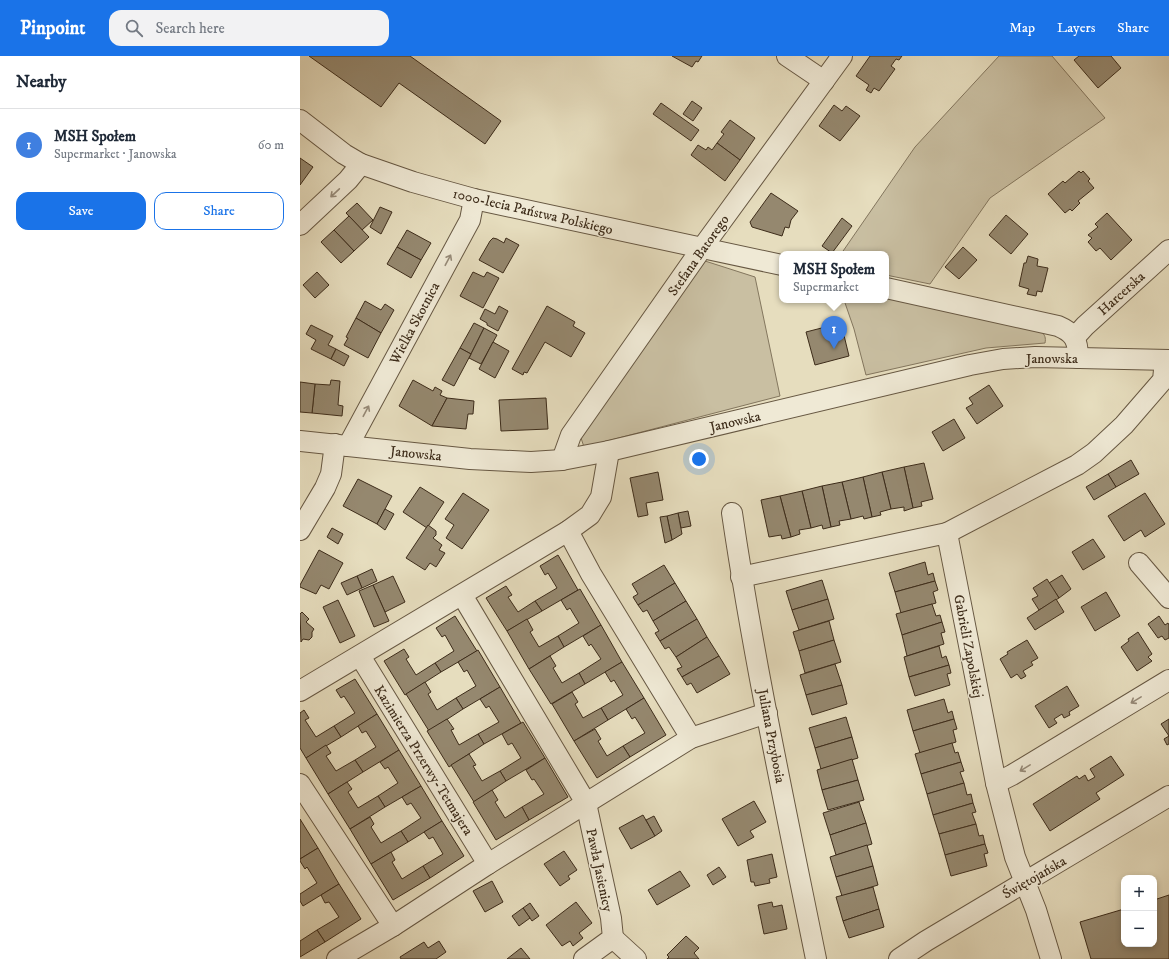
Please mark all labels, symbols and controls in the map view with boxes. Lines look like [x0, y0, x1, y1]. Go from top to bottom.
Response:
search box [109, 10, 389, 46]
text: Pinpoint [20, 17, 85, 40]
icon: search [123, 17, 145, 39]
text: Search here [155, 19, 225, 38]
text: Map [1009, 19, 1035, 37]
text: Layers [1057, 19, 1095, 37]
text: Share [1117, 19, 1149, 37]
text: Nearby [16, 71, 66, 93]
text: MSH Społem [54, 127, 136, 146]
text: 1 [27, 137, 31, 153]
text: 60 m [258, 137, 284, 153]
text: Supermarket · Janowska [54, 146, 177, 162]
street label: 1000-lecia Państwa Polskiego [451, 185, 615, 239]
one-way arrow [330, 188, 340, 198]
button: Save [16, 192, 146, 230]
button: Share [154, 192, 284, 230]
street label: Stefana Batorego [664, 211, 734, 300]
popup [779, 251, 889, 303]
one-way arrow [445, 254, 453, 266]
text: MSH Społem [793, 260, 875, 279]
street label: Harcerska [1094, 268, 1149, 320]
street label: Wielka Skotnica [385, 279, 444, 369]
text: Supermarket [793, 279, 859, 295]
pin: 1 [821, 316, 847, 349]
street label: Janowska [1024, 350, 1078, 368]
one-way arrow [363, 405, 371, 417]
street label: Janowska [706, 407, 763, 437]
street label: Janowska [387, 442, 443, 466]
your location [689, 449, 709, 469]
street label: Gabrieli Zapolskiej [949, 593, 987, 699]
street label: Kazimierza Przerwy-Tetmajera [369, 682, 477, 839]
street label: Juliana Przybosia [753, 686, 789, 785]
one-way arrow [1131, 696, 1142, 704]
one-way arrow [1019, 764, 1031, 772]
street label: Pawła Jasienicy [581, 827, 617, 914]
street label: Świętojańska [999, 852, 1070, 903]
map controls [1121, 875, 1157, 947]
button: + [1121, 875, 1157, 911]
button: − [1121, 911, 1157, 947]

